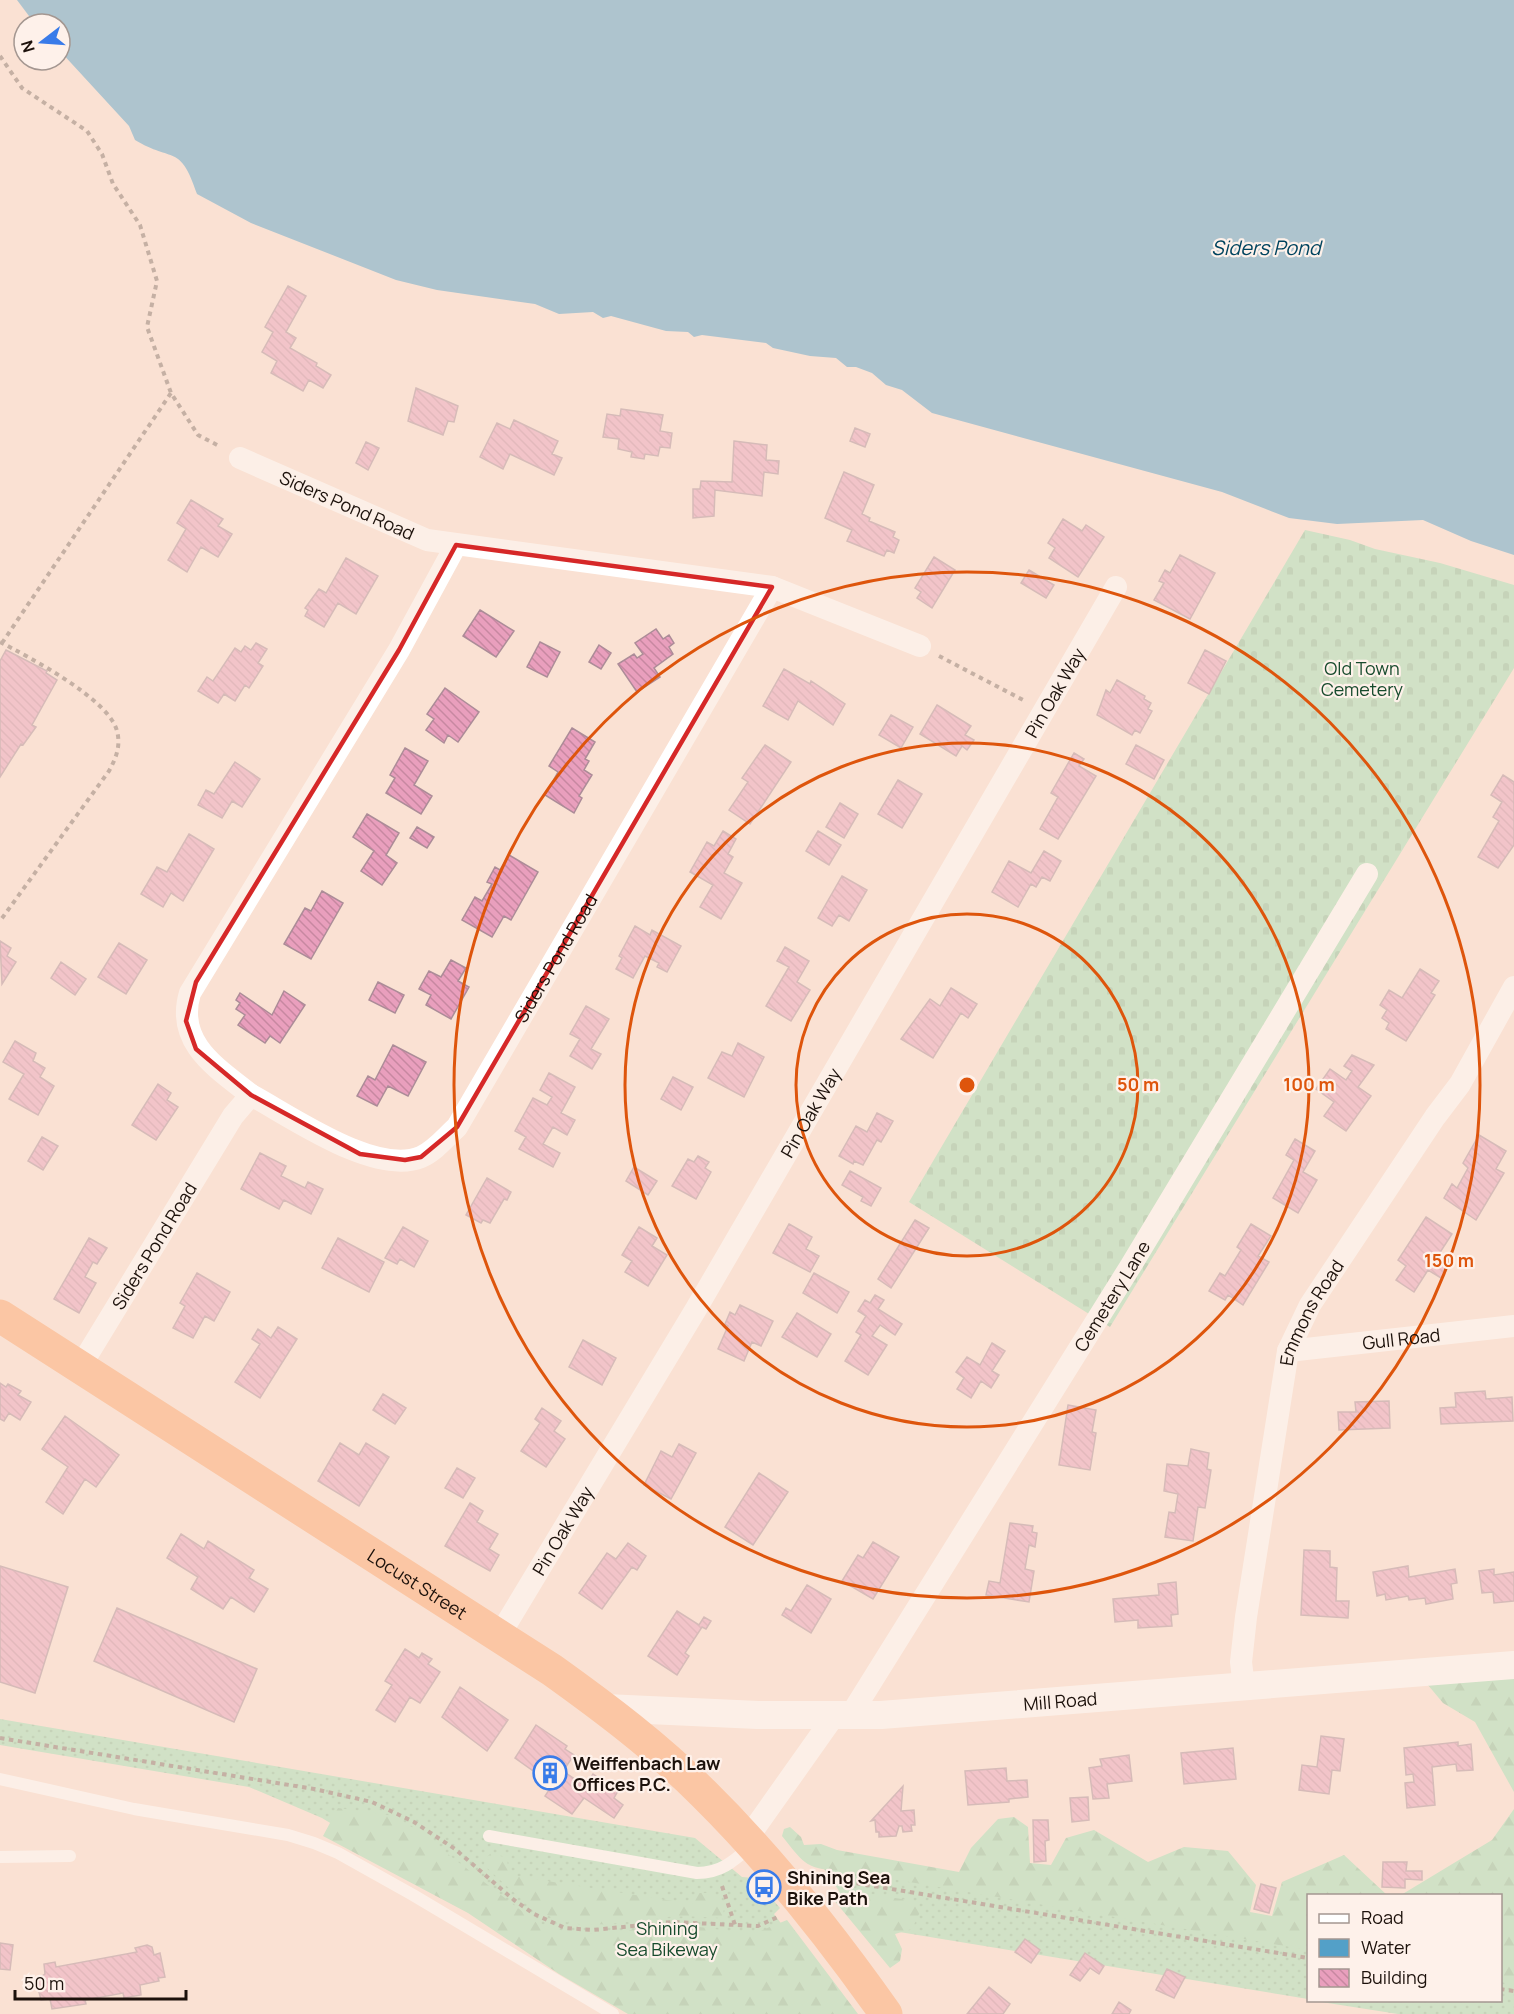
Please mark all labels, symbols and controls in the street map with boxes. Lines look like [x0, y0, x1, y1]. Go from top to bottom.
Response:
north arrow [12, 12, 72, 72]
text: N [15, 38, 40, 55]
water label: Siders Pond [1211, 234, 1324, 261]
street label: Siders Pond Road [276, 465, 418, 545]
street label: Pin Oak Way [1019, 643, 1090, 742]
park label: Old Town Cemetery [1321, 656, 1404, 701]
street label: Siders Pond Road [509, 890, 602, 1027]
street label: Pin Oak Way [775, 1063, 846, 1162]
text: 50 m [1117, 1072, 1159, 1096]
text: 100 m [1283, 1072, 1335, 1096]
centre of rings [957, 1075, 977, 1095]
street label: Siders Pond Road [106, 1178, 202, 1314]
street label: Cemetery Lane [1068, 1236, 1155, 1356]
text: 150 m [1424, 1248, 1474, 1272]
street label: Emmons Road [1274, 1255, 1349, 1367]
street label: Gull Road [1361, 1322, 1441, 1355]
street label: Pin Oak Way [526, 1481, 599, 1580]
street label: Locust Street [363, 1543, 472, 1625]
street label: Mill Road [1022, 1686, 1098, 1716]
place label: Weiffenbach Law Offices P.C. [573, 1751, 721, 1796]
building icon: Weiffenbach Law Offices P.C. [532, 1755, 568, 1791]
place label: Shining Sea Bike Path [787, 1865, 890, 1910]
bus stop icon: Shining Sea Bike Path [746, 1869, 782, 1905]
legend [1307, 1894, 1502, 2002]
text: Road [1361, 1905, 1404, 1929]
park label: Shining Sea Bikeway [616, 1916, 718, 1961]
text: Water [1361, 1935, 1411, 1959]
scale bar [15, 1963, 186, 2001]
text: Building [1361, 1965, 1427, 1989]
text: 50 m [24, 1971, 64, 1995]

